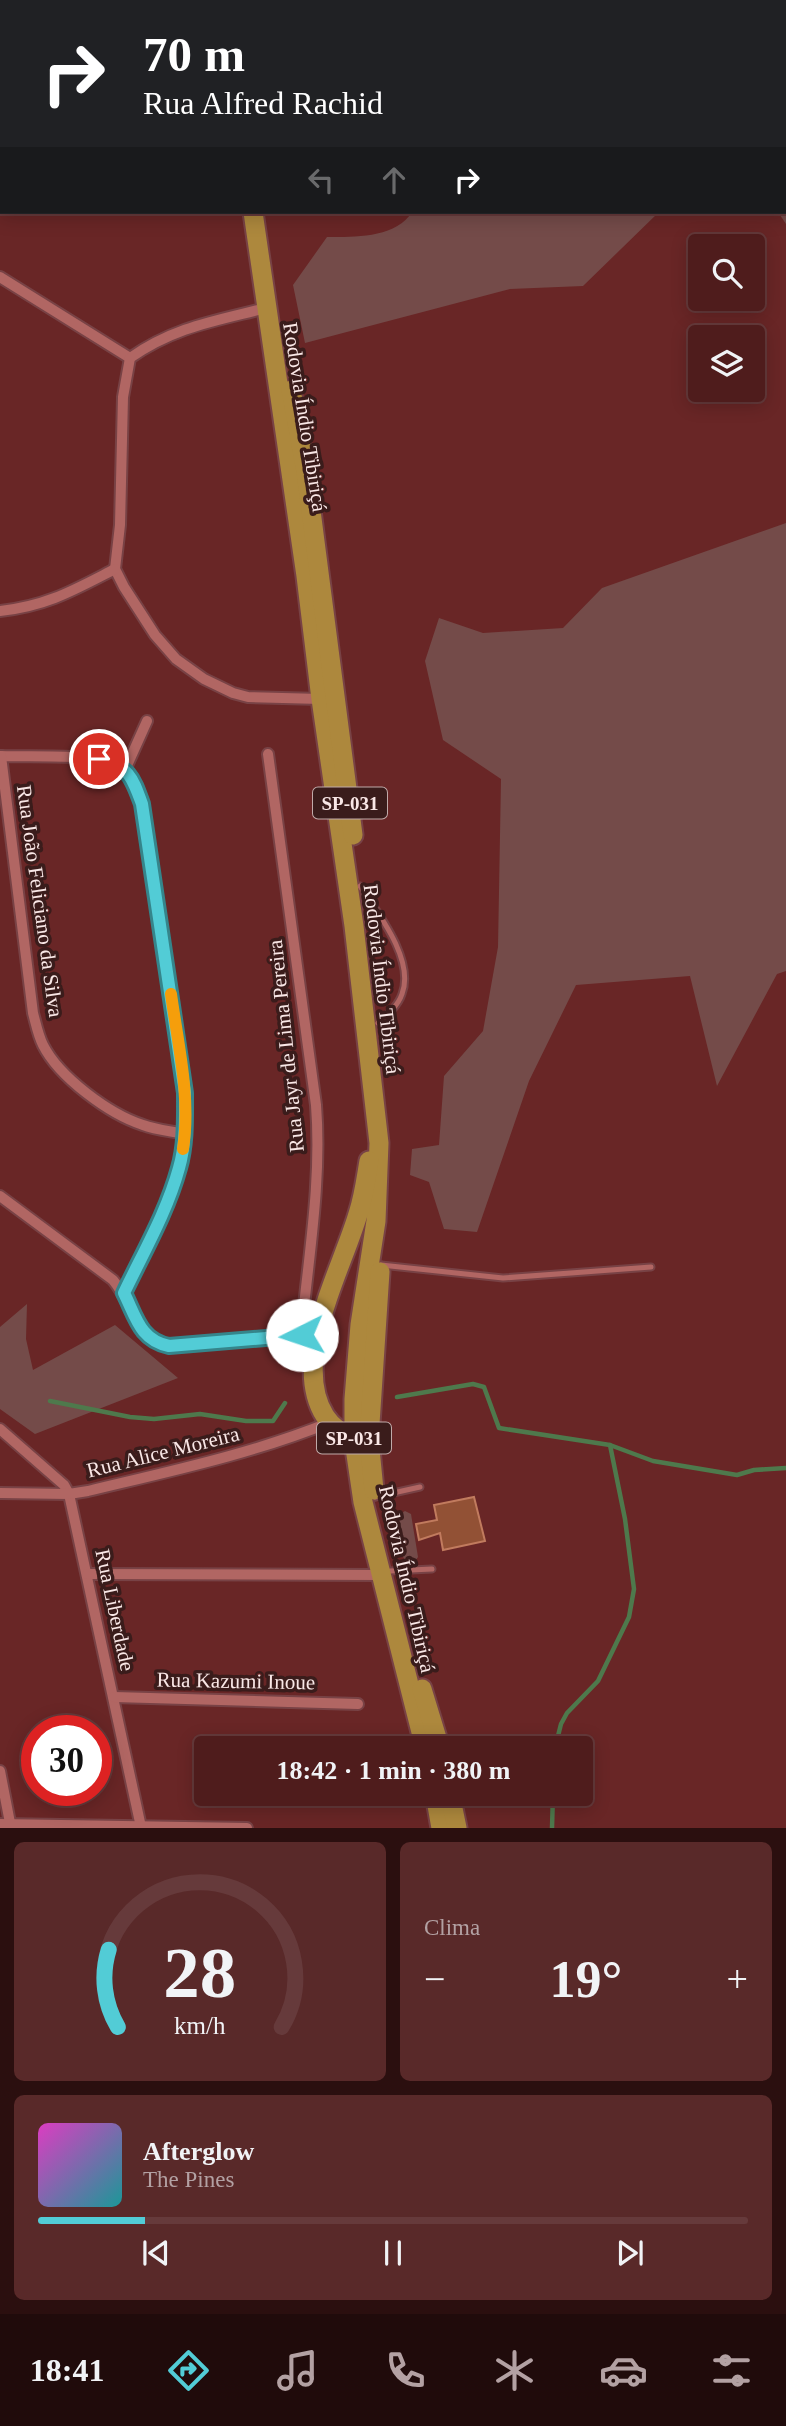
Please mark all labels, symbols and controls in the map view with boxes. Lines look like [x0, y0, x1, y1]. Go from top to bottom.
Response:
text: 70 m [143, 27, 245, 82]
icon: right [28, 28, 119, 119]
text: Rua Alfred Rachid [143, 85, 383, 121]
icon: left [302, 161, 340, 199]
icon: ahead [375, 161, 413, 199]
icon: right [448, 161, 486, 199]
map controls [688, 234, 765, 402]
button: search [688, 234, 765, 311]
street label: Rodovia Índio Tibiriçá [278, 321, 332, 514]
button: layers [688, 325, 765, 402]
pin [69, 729, 129, 789]
icon: arrive [80, 740, 118, 778]
street label: Rua João Feliciano da Silva [12, 783, 68, 1019]
road number: SP-031 [313, 788, 387, 818]
street label: Rodovia Índio Tibiriçá [358, 883, 406, 1076]
street label: Rua Jayr de Lima Pereira [263, 938, 309, 1153]
position arrow [265, 1298, 339, 1372]
street label: Rua Alice Moreira [84, 1421, 242, 1483]
road number: SP-031 [317, 1422, 391, 1454]
street label: Rodovia Índio Tibiriçá [374, 1483, 440, 1676]
street label: Rua Liberdade [90, 1547, 140, 1673]
street label: Rua Kazumi Inoue [156, 1668, 316, 1694]
speed limit sign: 30 [21, 1715, 112, 1806]
text: 18:42 · 1 min · 380 m [277, 1756, 511, 1785]
text: Clima [424, 1915, 480, 1940]
text: 28 [164, 1933, 236, 2014]
text: 19° [550, 1951, 622, 2008]
text: − [424, 1958, 445, 2000]
text: + [727, 1958, 748, 2000]
text: km/h [174, 2012, 226, 2039]
text: Afterglow [143, 2137, 254, 2166]
text: The Pines [143, 2167, 234, 2192]
icon: previous [137, 2234, 175, 2272]
icon: pause [374, 2234, 412, 2272]
icon: next [611, 2234, 649, 2272]
icon: directions [164, 2346, 213, 2395]
icon: music [273, 2346, 322, 2395]
icon: phone [381, 2346, 430, 2395]
icon: climate [490, 2346, 539, 2395]
icon: car [599, 2346, 648, 2395]
icon: filters [707, 2346, 756, 2395]
text: 18:41 [30, 2352, 104, 2388]

